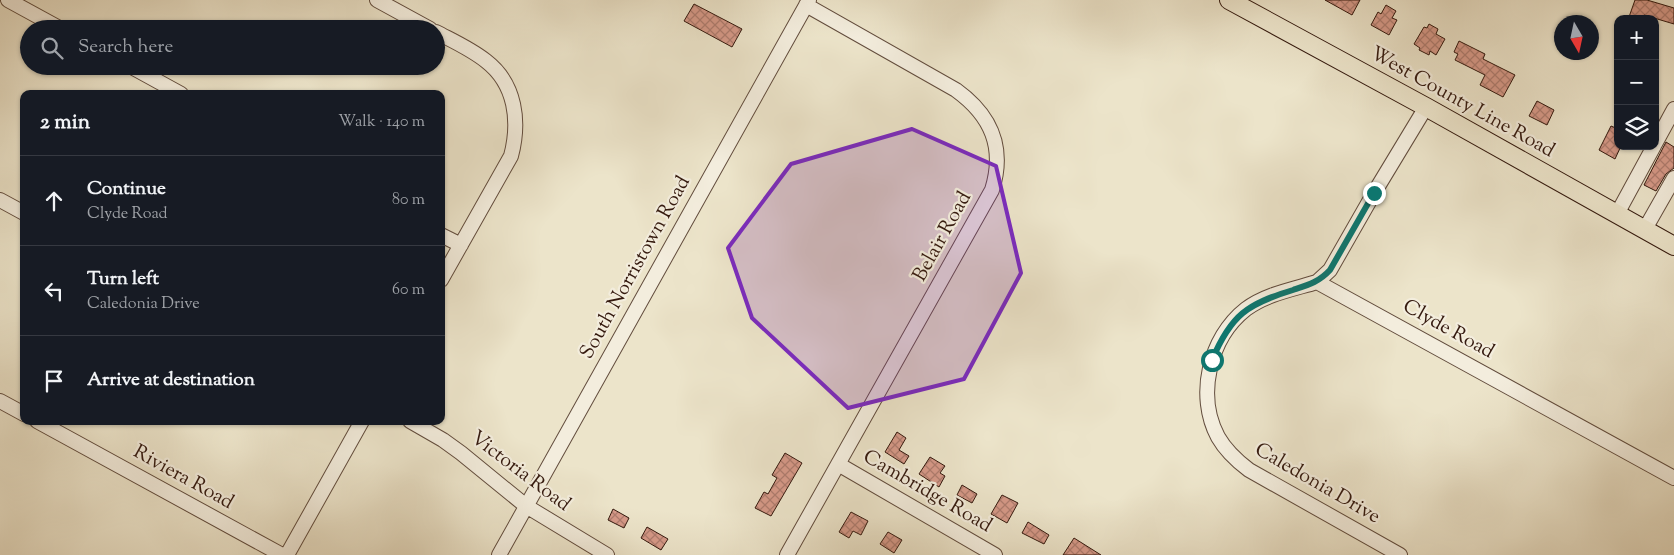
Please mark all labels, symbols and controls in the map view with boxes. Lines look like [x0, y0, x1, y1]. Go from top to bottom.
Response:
north arrow [1554, 15, 1599, 60]
map controls [1614, 15, 1659, 150]
button: + [1614, 15, 1659, 60]
search box [20, 20, 445, 75]
icon: search [38, 34, 66, 62]
text: Search here [78, 34, 173, 61]
street label: West County Line Road [1364, 40, 1560, 166]
button: − [1614, 60, 1659, 105]
button: layers [1614, 105, 1659, 150]
text: 2 min [40, 108, 90, 138]
text: Walk · 140 m [338, 111, 425, 134]
street label: South Norristown Road [573, 171, 699, 365]
text: Continue [87, 176, 166, 203]
route end [1363, 182, 1386, 205]
icon: ahead [40, 187, 68, 215]
street label: Belair Road [906, 187, 980, 287]
text: 80 m [392, 189, 425, 212]
text: Clyde Road [87, 203, 168, 226]
text: Turn left [87, 266, 159, 293]
icon: left [40, 277, 68, 305]
text: 60 m [392, 279, 425, 302]
text: Caledonia Drive [87, 293, 200, 316]
street label: Clyde Road [1397, 293, 1499, 367]
route start [1201, 349, 1224, 372]
icon: arrive [40, 367, 68, 395]
text: Arrive at destination [87, 367, 255, 394]
street label: Victoria Road [464, 425, 576, 519]
street label: Caledonia Drive [1249, 436, 1385, 532]
street label: Riviera Road [127, 438, 239, 518]
street label: Cambridge Road [857, 443, 997, 541]

